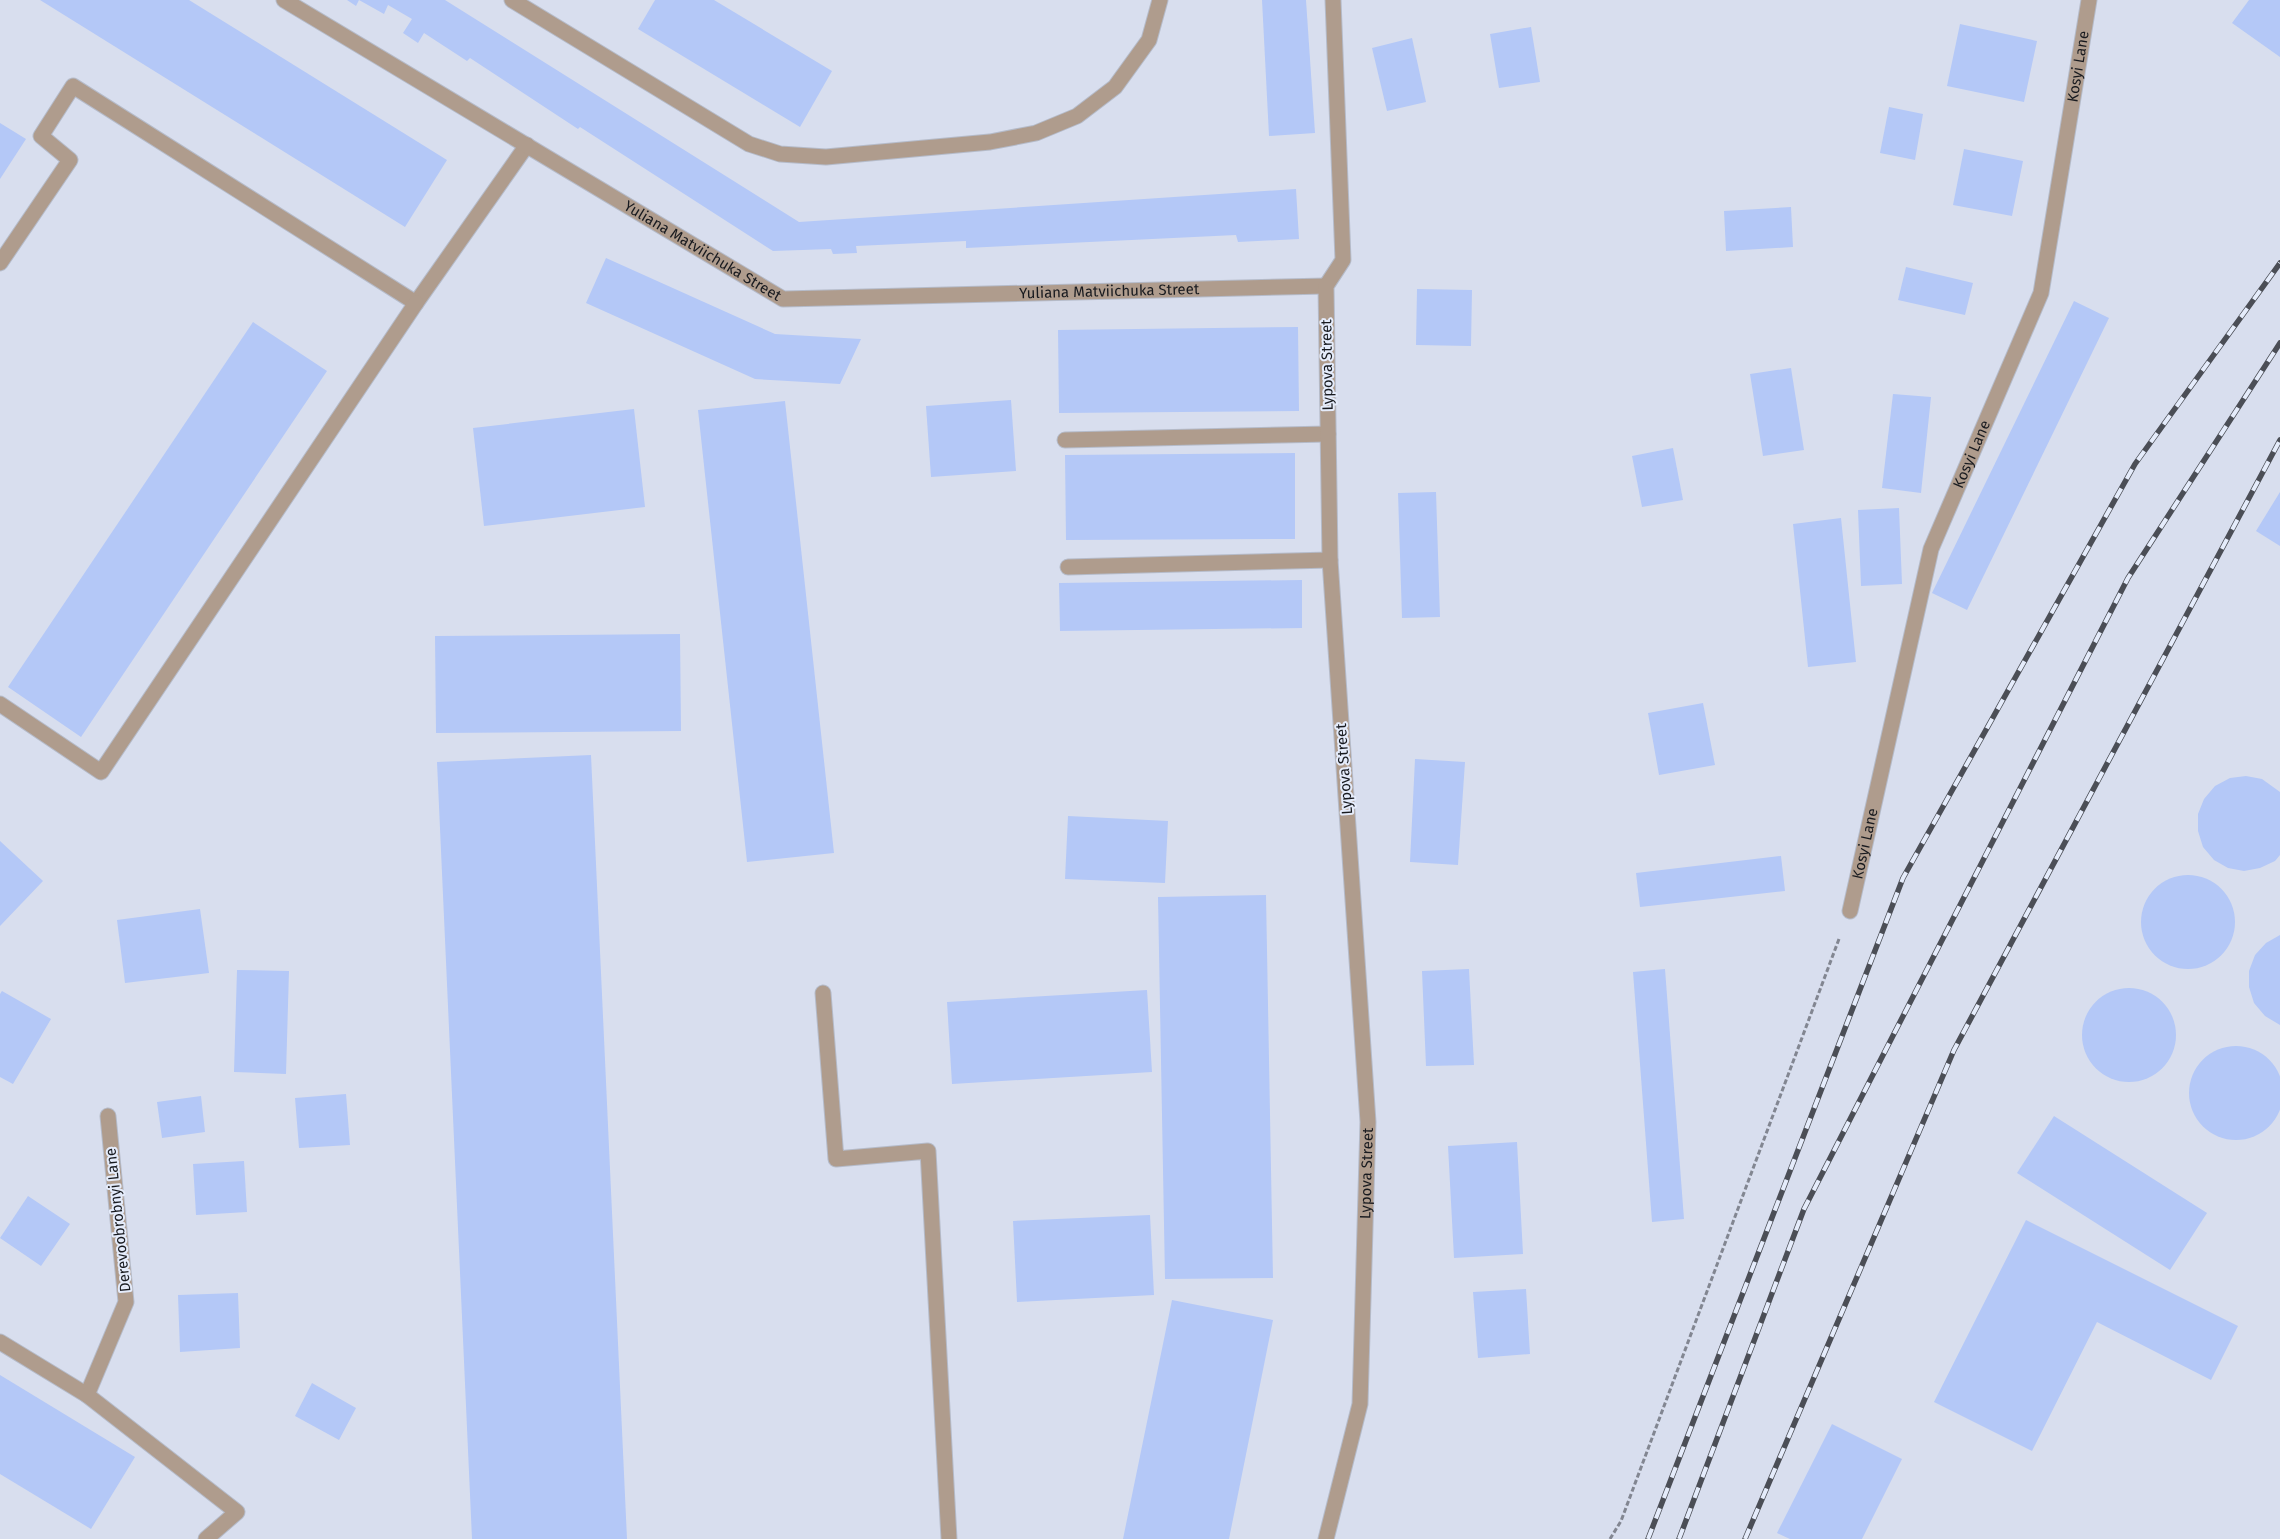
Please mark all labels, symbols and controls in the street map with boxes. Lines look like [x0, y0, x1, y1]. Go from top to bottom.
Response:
street label: Kosyi Lane [2063, 29, 2093, 104]
street label: Yuliana Matviichuka Street [621, 197, 785, 305]
street label: Yuliana Matviichuka Street [1019, 280, 1200, 302]
street label: Lypova Street [1317, 319, 1337, 411]
street label: Kosyi Lane [1949, 418, 1994, 491]
street label: Lypova Street [1332, 722, 1356, 815]
street label: Kosyi Lane [1848, 806, 1882, 881]
street label: Lypova Street [1356, 1127, 1377, 1219]
street label: Derevoobrobnyi Lane [101, 1147, 135, 1293]

